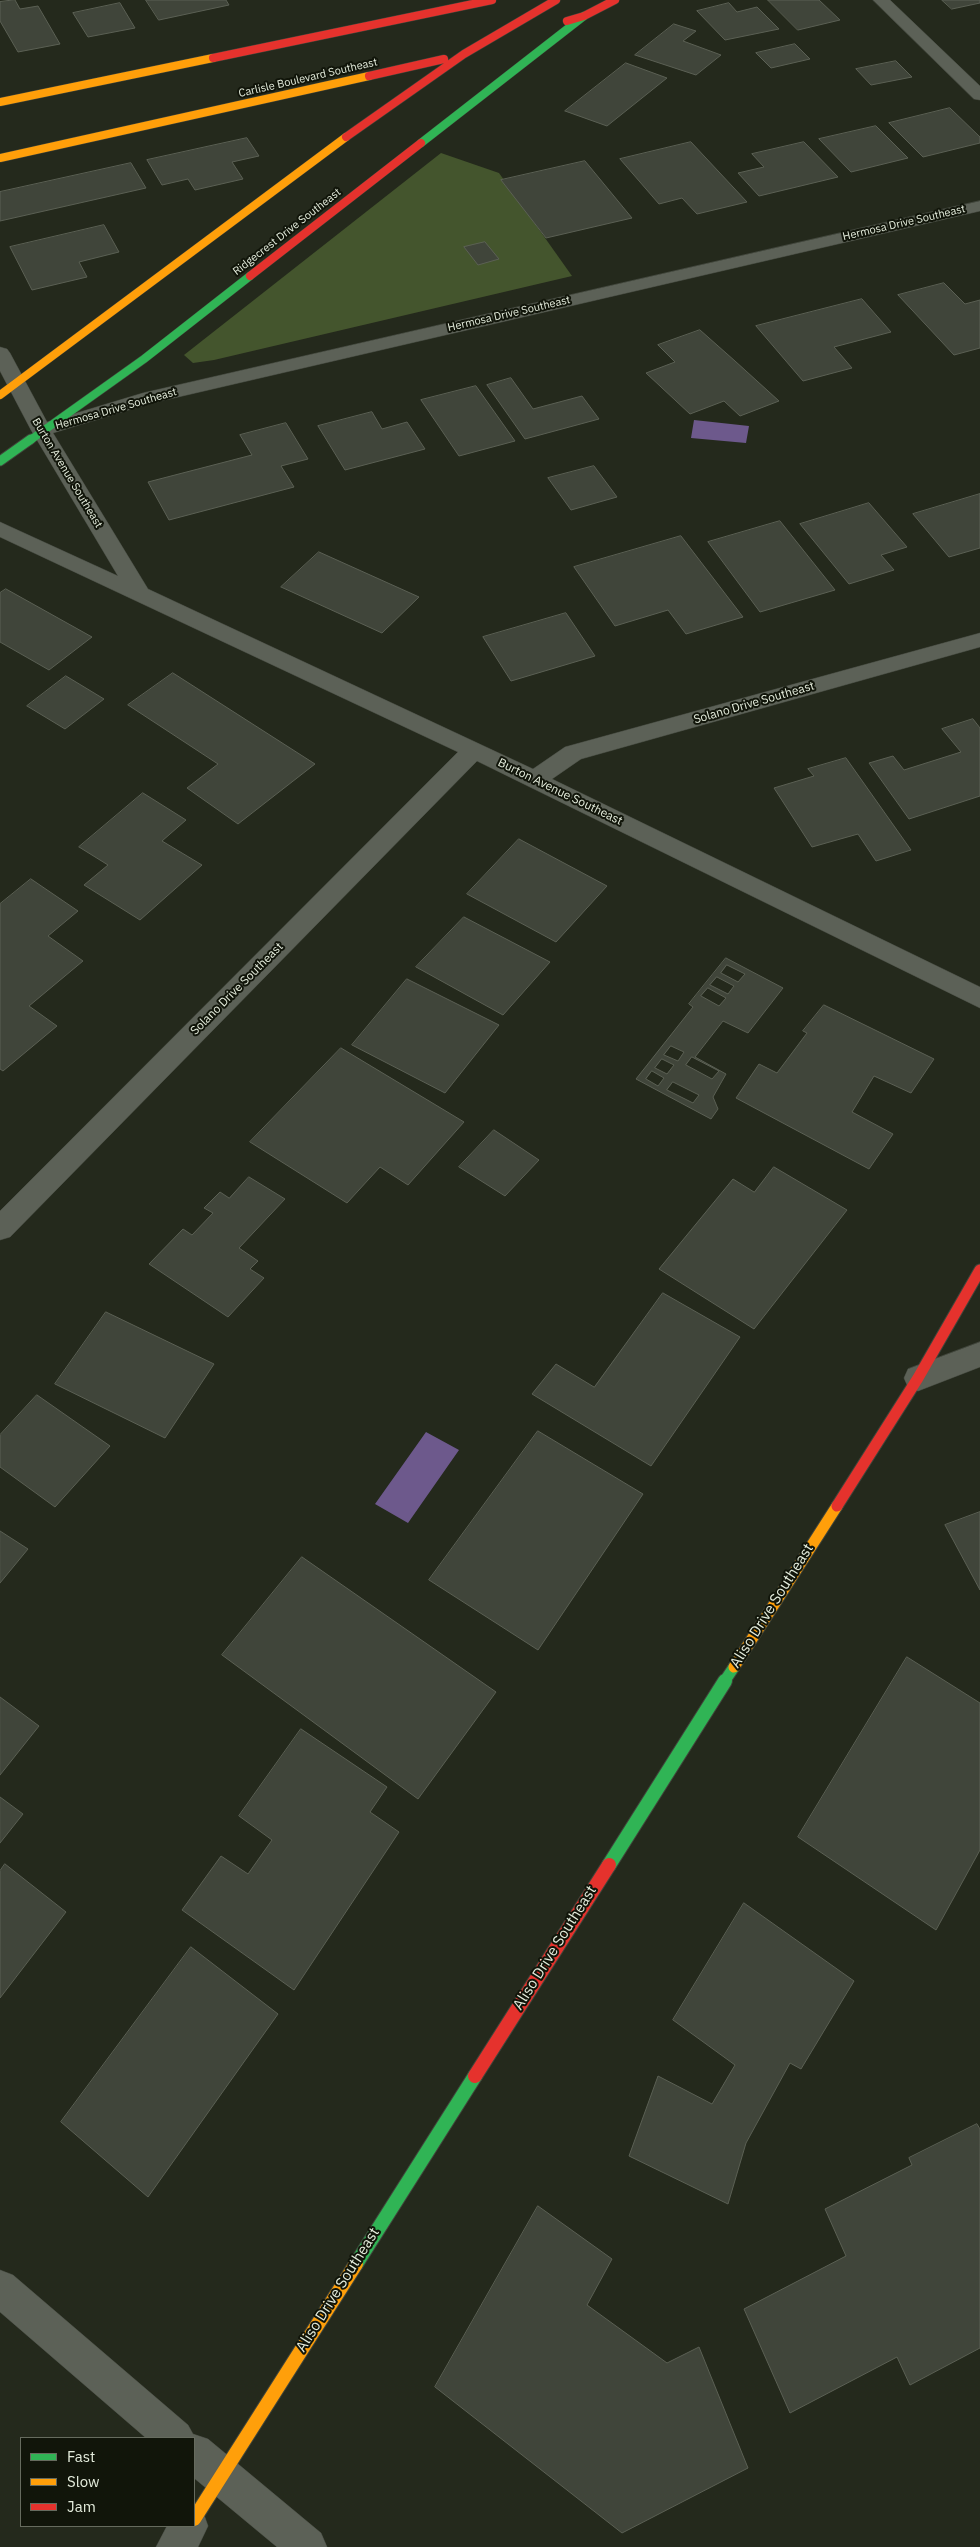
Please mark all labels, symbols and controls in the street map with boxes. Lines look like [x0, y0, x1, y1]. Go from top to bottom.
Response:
street label: Carlisle Boulevard Southeast [237, 56, 379, 100]
street label: Ridgecrest Drive Southeast [230, 186, 344, 278]
street label: Hermosa Drive Southeast [841, 202, 967, 244]
street label: Hermosa Drive Southeast [446, 293, 572, 335]
street label: Hermosa Drive Southeast [54, 385, 178, 433]
street label: Burton Avenue Southeast [29, 416, 105, 530]
street label: Solano Drive Southeast [692, 679, 816, 727]
street label: Burton Avenue Southeast [495, 755, 625, 829]
street label: Solano Drive Southeast [188, 940, 286, 1038]
street label: Aliso Drive Southeast [726, 1541, 818, 1671]
street label: Aliso Drive Southeast [509, 1883, 601, 2013]
street label: Aliso Drive Southeast [292, 2225, 384, 2355]
legend [20, 2437, 195, 2527]
text: Fast [67, 2447, 95, 2466]
text: Slow [67, 2472, 100, 2491]
text: Jam [67, 2497, 96, 2516]

